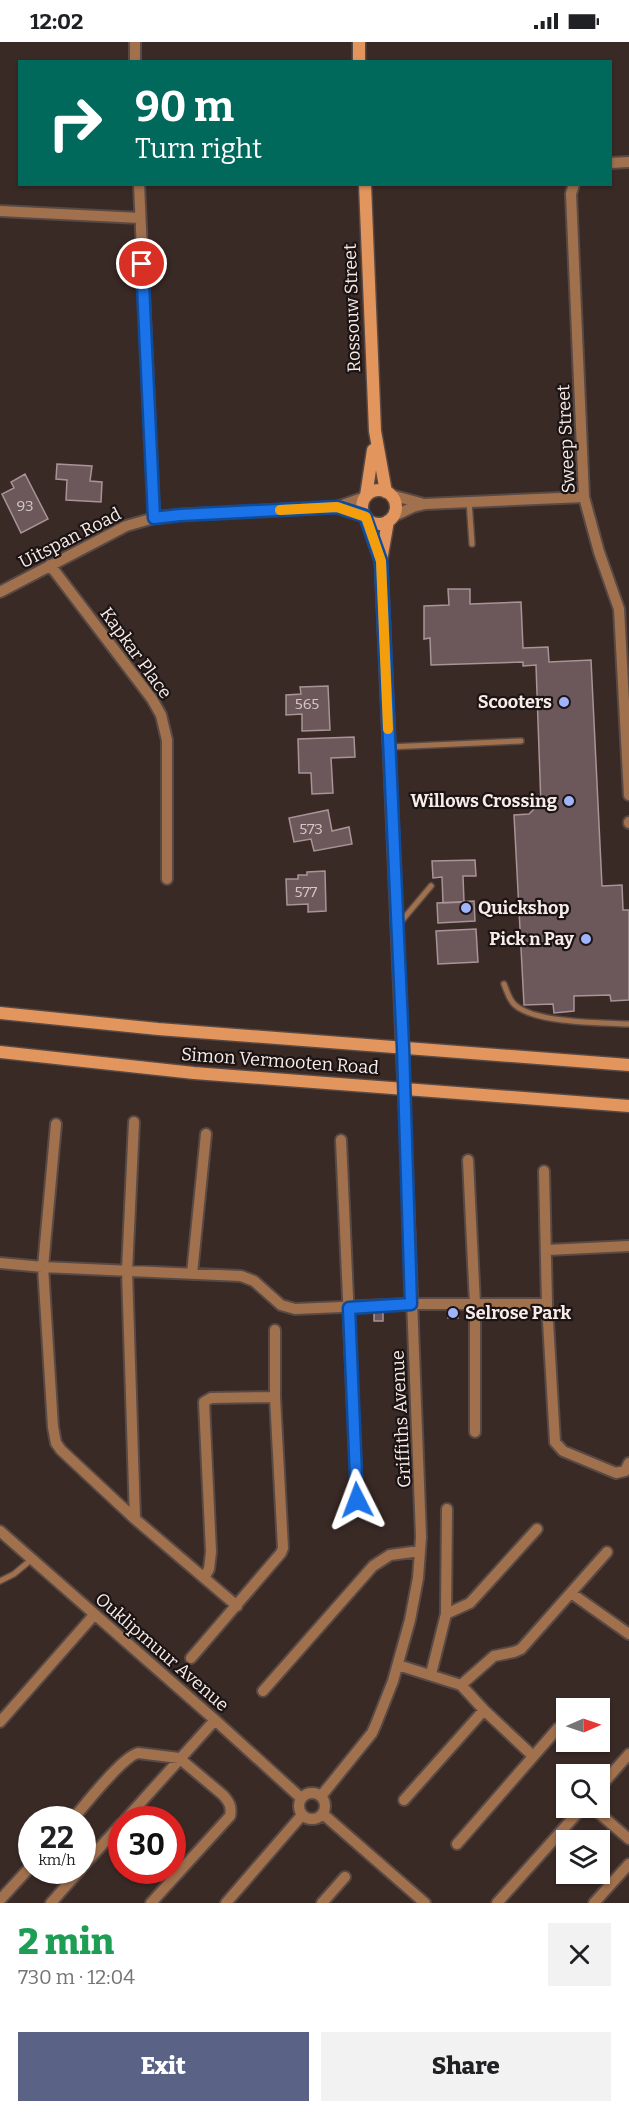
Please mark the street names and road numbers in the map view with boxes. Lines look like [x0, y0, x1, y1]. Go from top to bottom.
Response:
street label: Rossouw Street [339, 243, 365, 373]
street label: Sweep Street [552, 384, 580, 494]
street label: Uitspan Road [15, 503, 125, 573]
street label: Kapkar Place [95, 603, 177, 703]
street label: Simon Vermooten Road [180, 1043, 380, 1079]
street label: Griffiths Avenue [386, 1350, 416, 1488]
street label: Ouklipmuur Avenue [91, 1588, 233, 1716]

